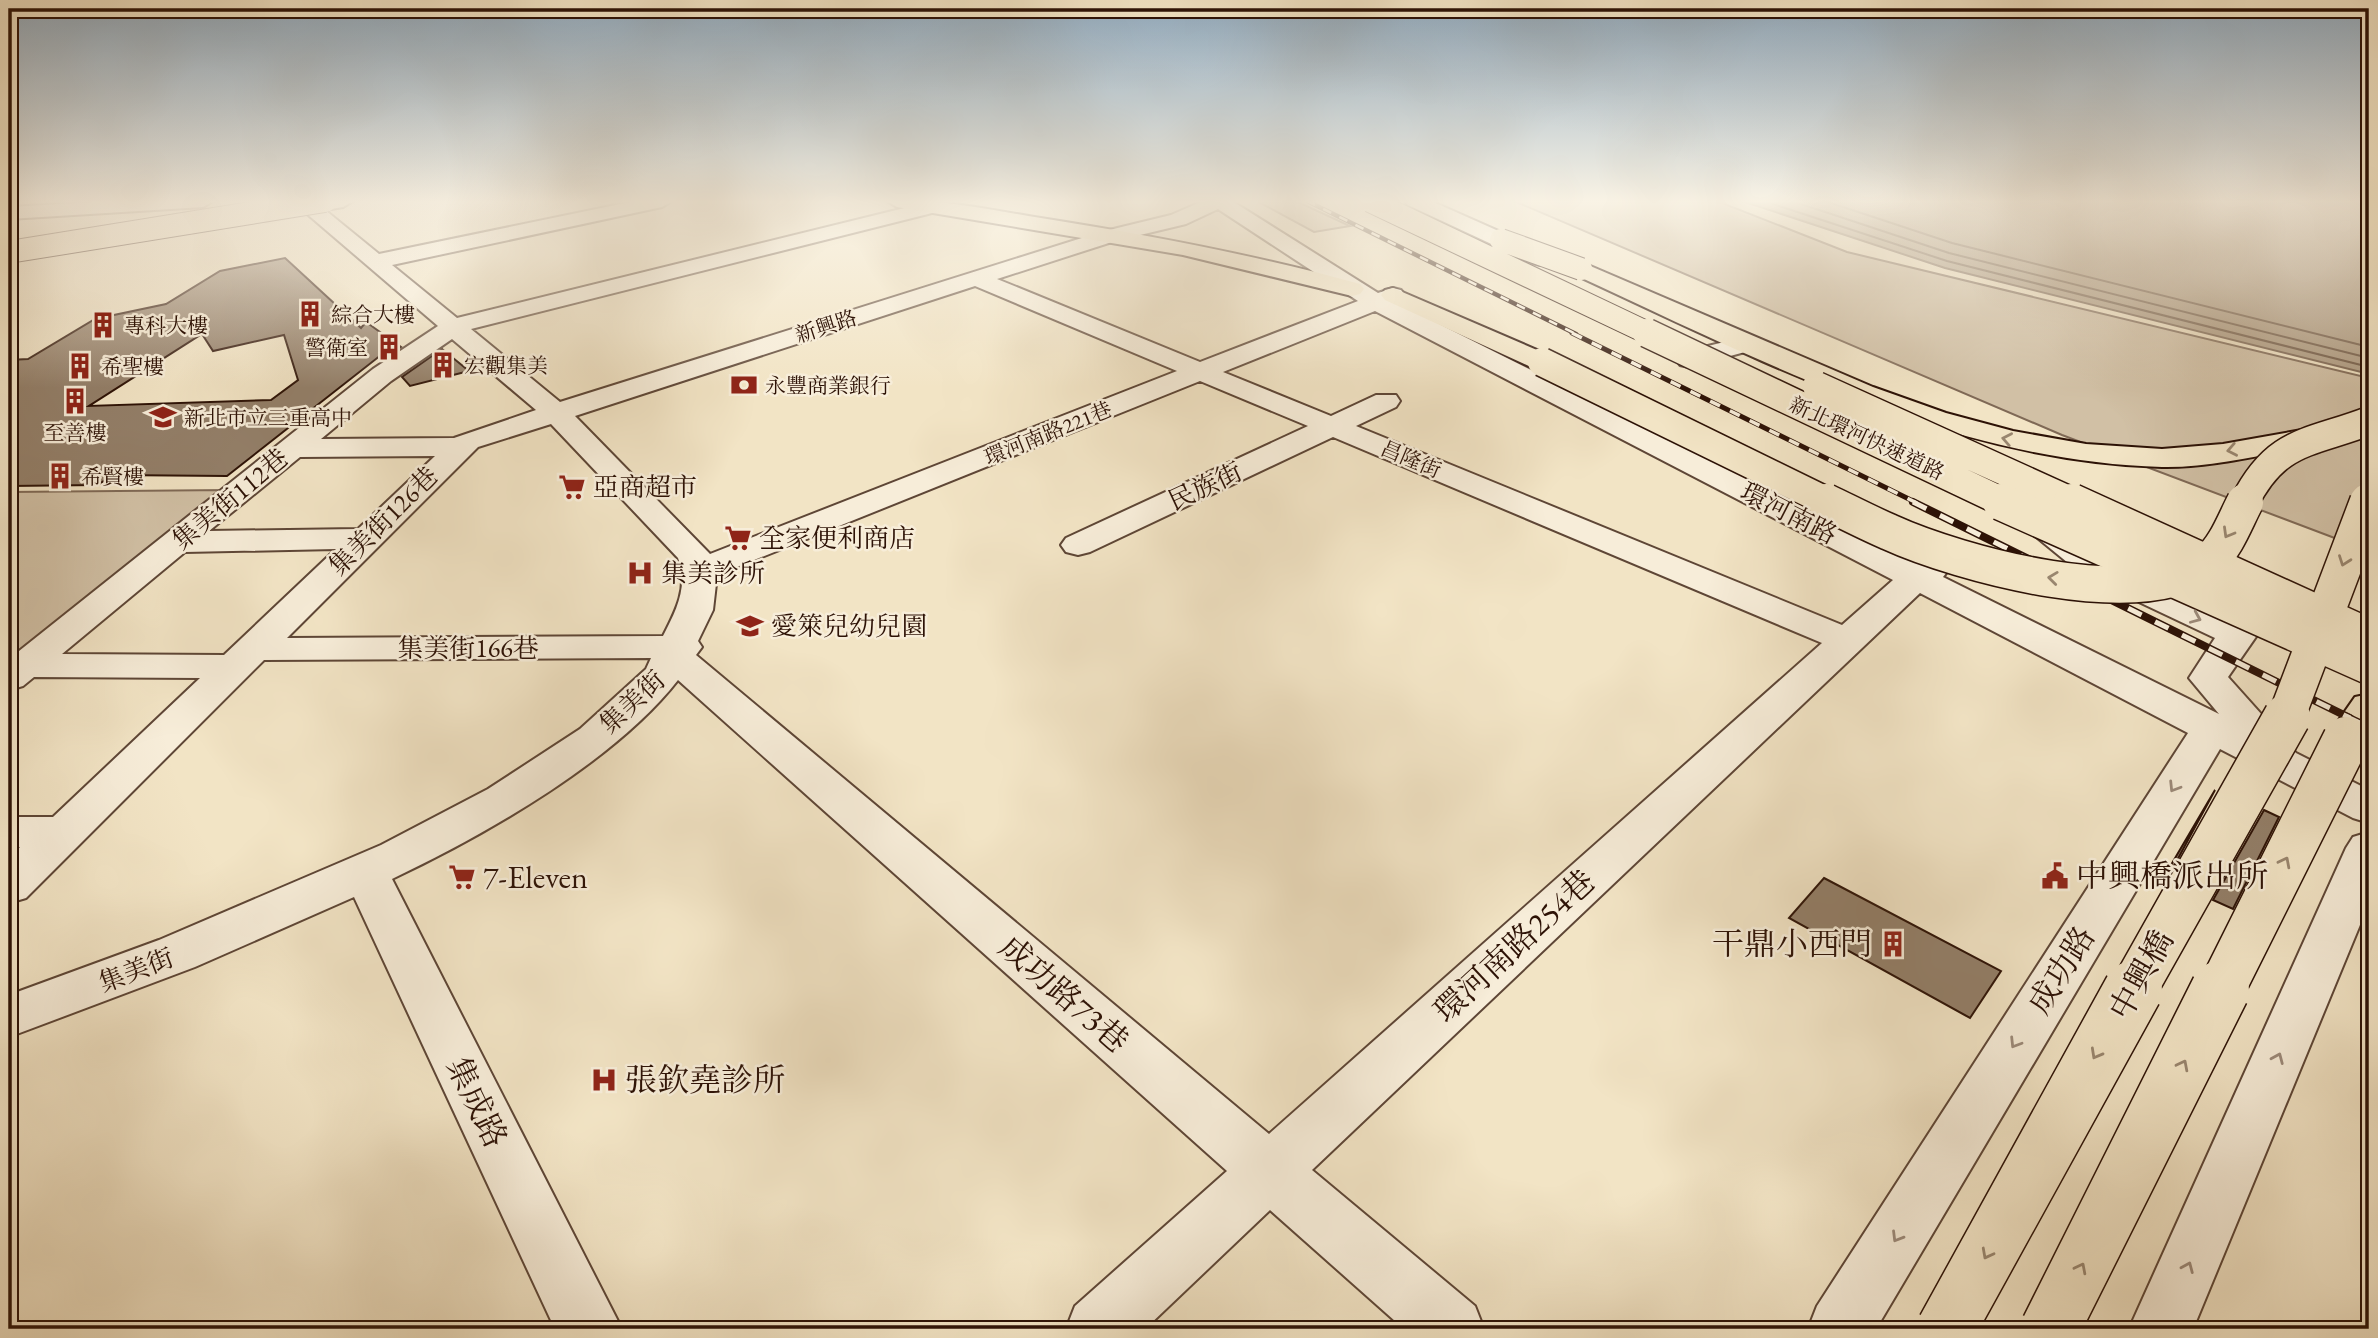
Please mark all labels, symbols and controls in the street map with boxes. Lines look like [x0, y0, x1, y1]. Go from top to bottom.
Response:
building icon: 綜合大樓 [295, 299, 325, 329]
place label: 綜合大樓 [331, 301, 415, 328]
street label: 新興路 [792, 303, 860, 349]
building icon: 專科大樓 [88, 310, 118, 340]
place label: 專科大樓 [124, 312, 208, 339]
building icon: 警衛室 [374, 332, 404, 362]
place label: 警衛室 [305, 334, 368, 361]
building icon: 宏觀集美 [428, 350, 458, 380]
building icon: 希聖樓 [65, 351, 95, 381]
place label: 宏觀集美 [464, 352, 548, 379]
place label: 希聖樓 [101, 353, 164, 380]
bank icon: 永豐商業銀行 [729, 370, 759, 400]
place label: 永豐商業銀行 [765, 372, 891, 399]
building icon: 至善樓 [60, 386, 90, 416]
street label: 新北環河快速道路 [1785, 390, 1949, 486]
street label: 環河南路221巷 [980, 395, 1116, 471]
school or university icon: 新北市立三重高中 [148, 402, 178, 432]
place label: 新北市立三重高中 [184, 404, 352, 431]
place label: 至善樓 [44, 419, 107, 446]
one-way arrow [2001, 432, 2013, 447]
street label: 昌隆街 [1377, 434, 1445, 484]
street label: 集美街112巷 [165, 441, 295, 557]
one-way arrow [2227, 442, 2238, 457]
street label: 民族街 [1162, 454, 1248, 518]
street label: 集美街126巷 [321, 459, 445, 583]
building icon: 希賢樓 [45, 461, 75, 491]
place label: 希賢樓 [81, 463, 144, 490]
place label: 亞商超市 [593, 470, 697, 504]
supermarket icon: 亞商超市 [557, 472, 587, 502]
street label: 環河南路 [1735, 474, 1843, 552]
place label: 全家便利商店 [759, 521, 915, 555]
supermarket icon: 全家便利商店 [723, 523, 753, 553]
one-way arrow [2223, 526, 2236, 539]
one-way arrow [2338, 555, 2352, 567]
place label: 集美診所 [661, 556, 765, 590]
hospital icon: 集美診所 [625, 558, 655, 588]
one-way arrow [2047, 571, 2059, 586]
place label: 愛箂兒幼兒園 [771, 609, 927, 643]
one-way arrow [2189, 609, 2201, 623]
school or university icon: 愛箂兒幼兒園 [735, 611, 765, 641]
street label: 集美街166巷 [397, 631, 539, 665]
street label: 集美街 [592, 663, 672, 741]
one-way arrow [2170, 780, 2183, 793]
place label: 中興橋派出所 [2076, 855, 2268, 897]
place label: 7-Eleven [483, 856, 588, 898]
one-way arrow [2277, 857, 2291, 869]
street label: 環河南路254巷 [1424, 860, 1604, 1032]
public building icon: 中興橋派出所 [2040, 861, 2070, 891]
supermarket icon: 7-Eleven [447, 862, 477, 892]
street label: 成功路 [2018, 918, 2104, 1022]
place label: 干鼎小西門 [1712, 923, 1872, 965]
street label: 中興橋 [2099, 923, 2183, 1027]
street label: 成功路73巷 [990, 926, 1138, 1062]
building icon: 干鼎小西門 [1878, 929, 1908, 959]
street label: 集美街 [93, 940, 179, 1000]
one-way arrow [2011, 1035, 2024, 1048]
one-way arrow [2091, 1047, 2104, 1060]
street label: 集成路 [437, 1050, 517, 1154]
one-way arrow [2270, 1053, 2284, 1065]
place label: 張欽堯診所 [625, 1059, 785, 1101]
one-way arrow [2174, 1060, 2188, 1072]
hospital icon: 張欽堯診所 [589, 1065, 619, 1095]
one-way arrow [1892, 1229, 1905, 1242]
one-way arrow [1982, 1247, 1995, 1259]
one-way arrow [2180, 1261, 2194, 1274]
one-way arrow [2072, 1263, 2086, 1275]

